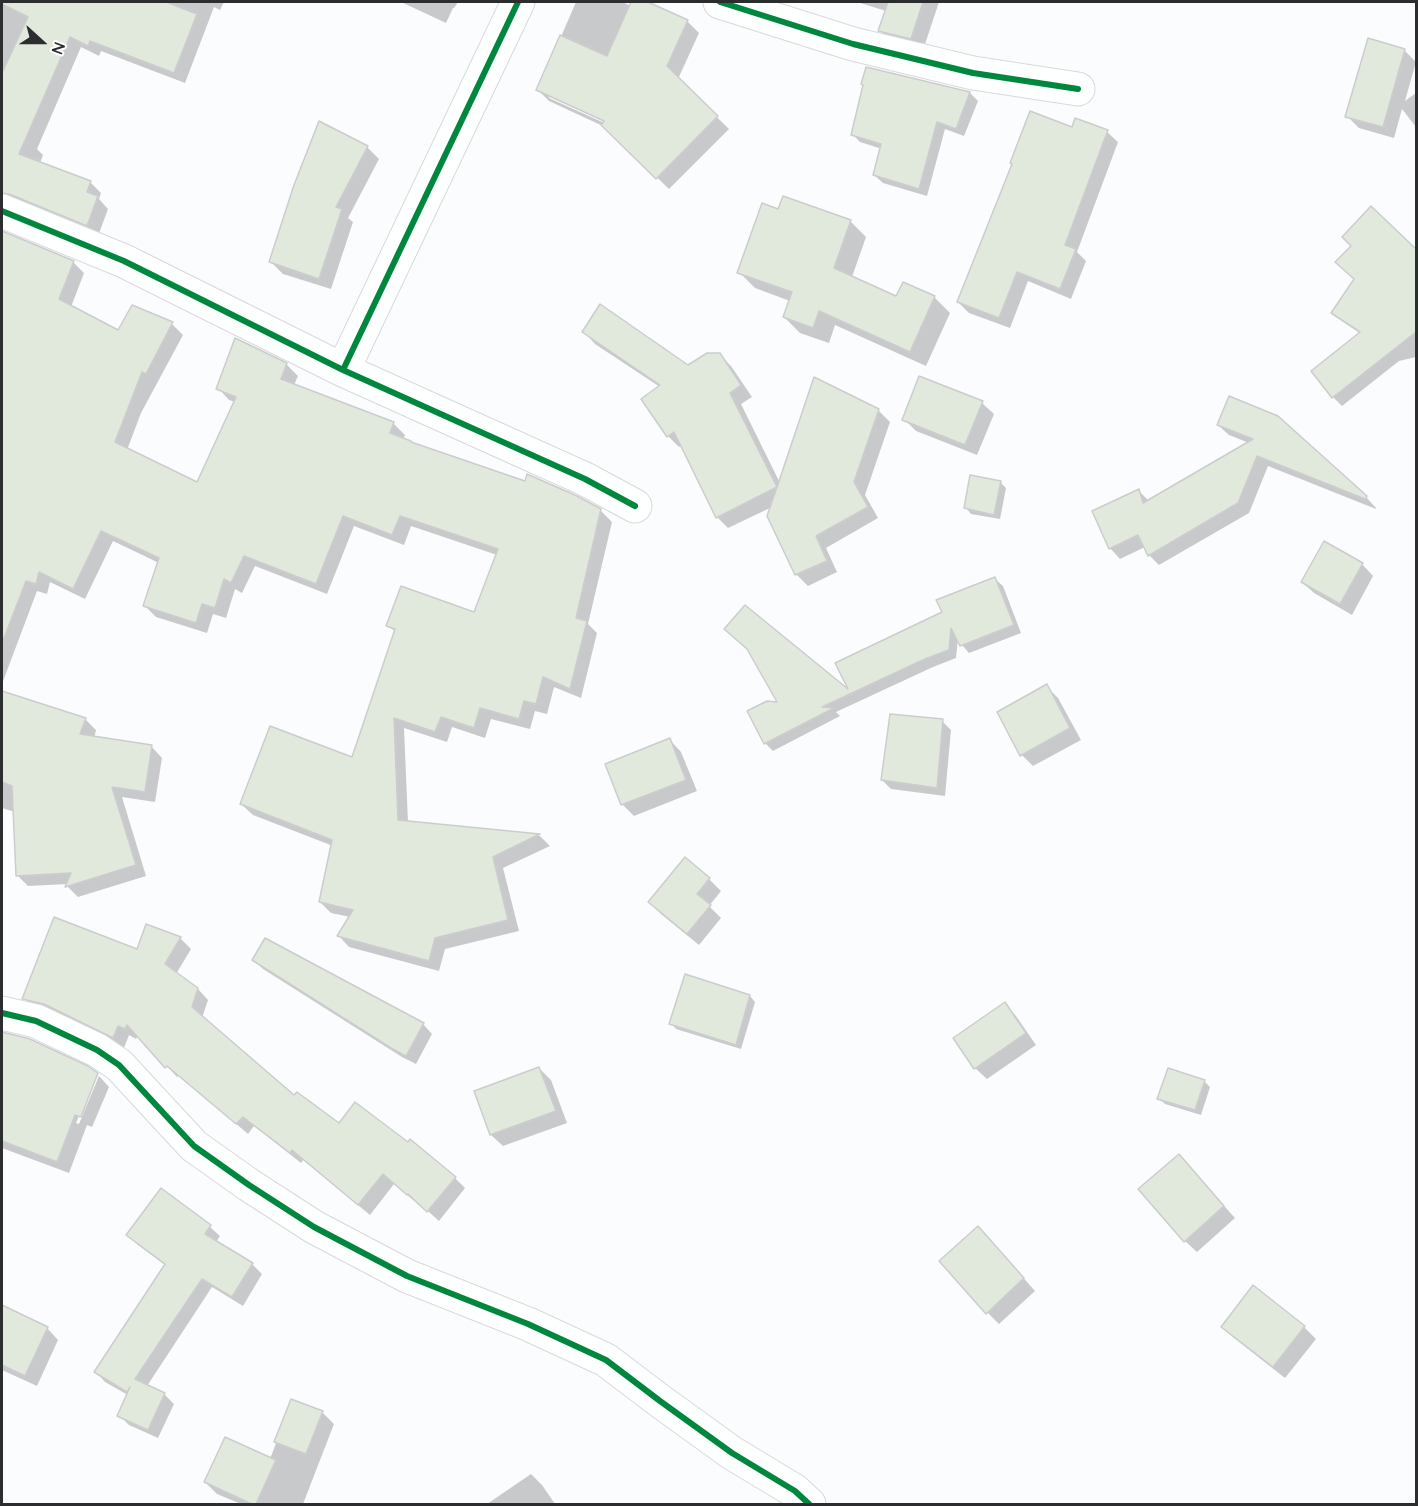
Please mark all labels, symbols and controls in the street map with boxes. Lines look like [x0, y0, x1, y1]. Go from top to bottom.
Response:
north arrow [12, 12, 72, 72]
text: N [47, 39, 70, 58]

